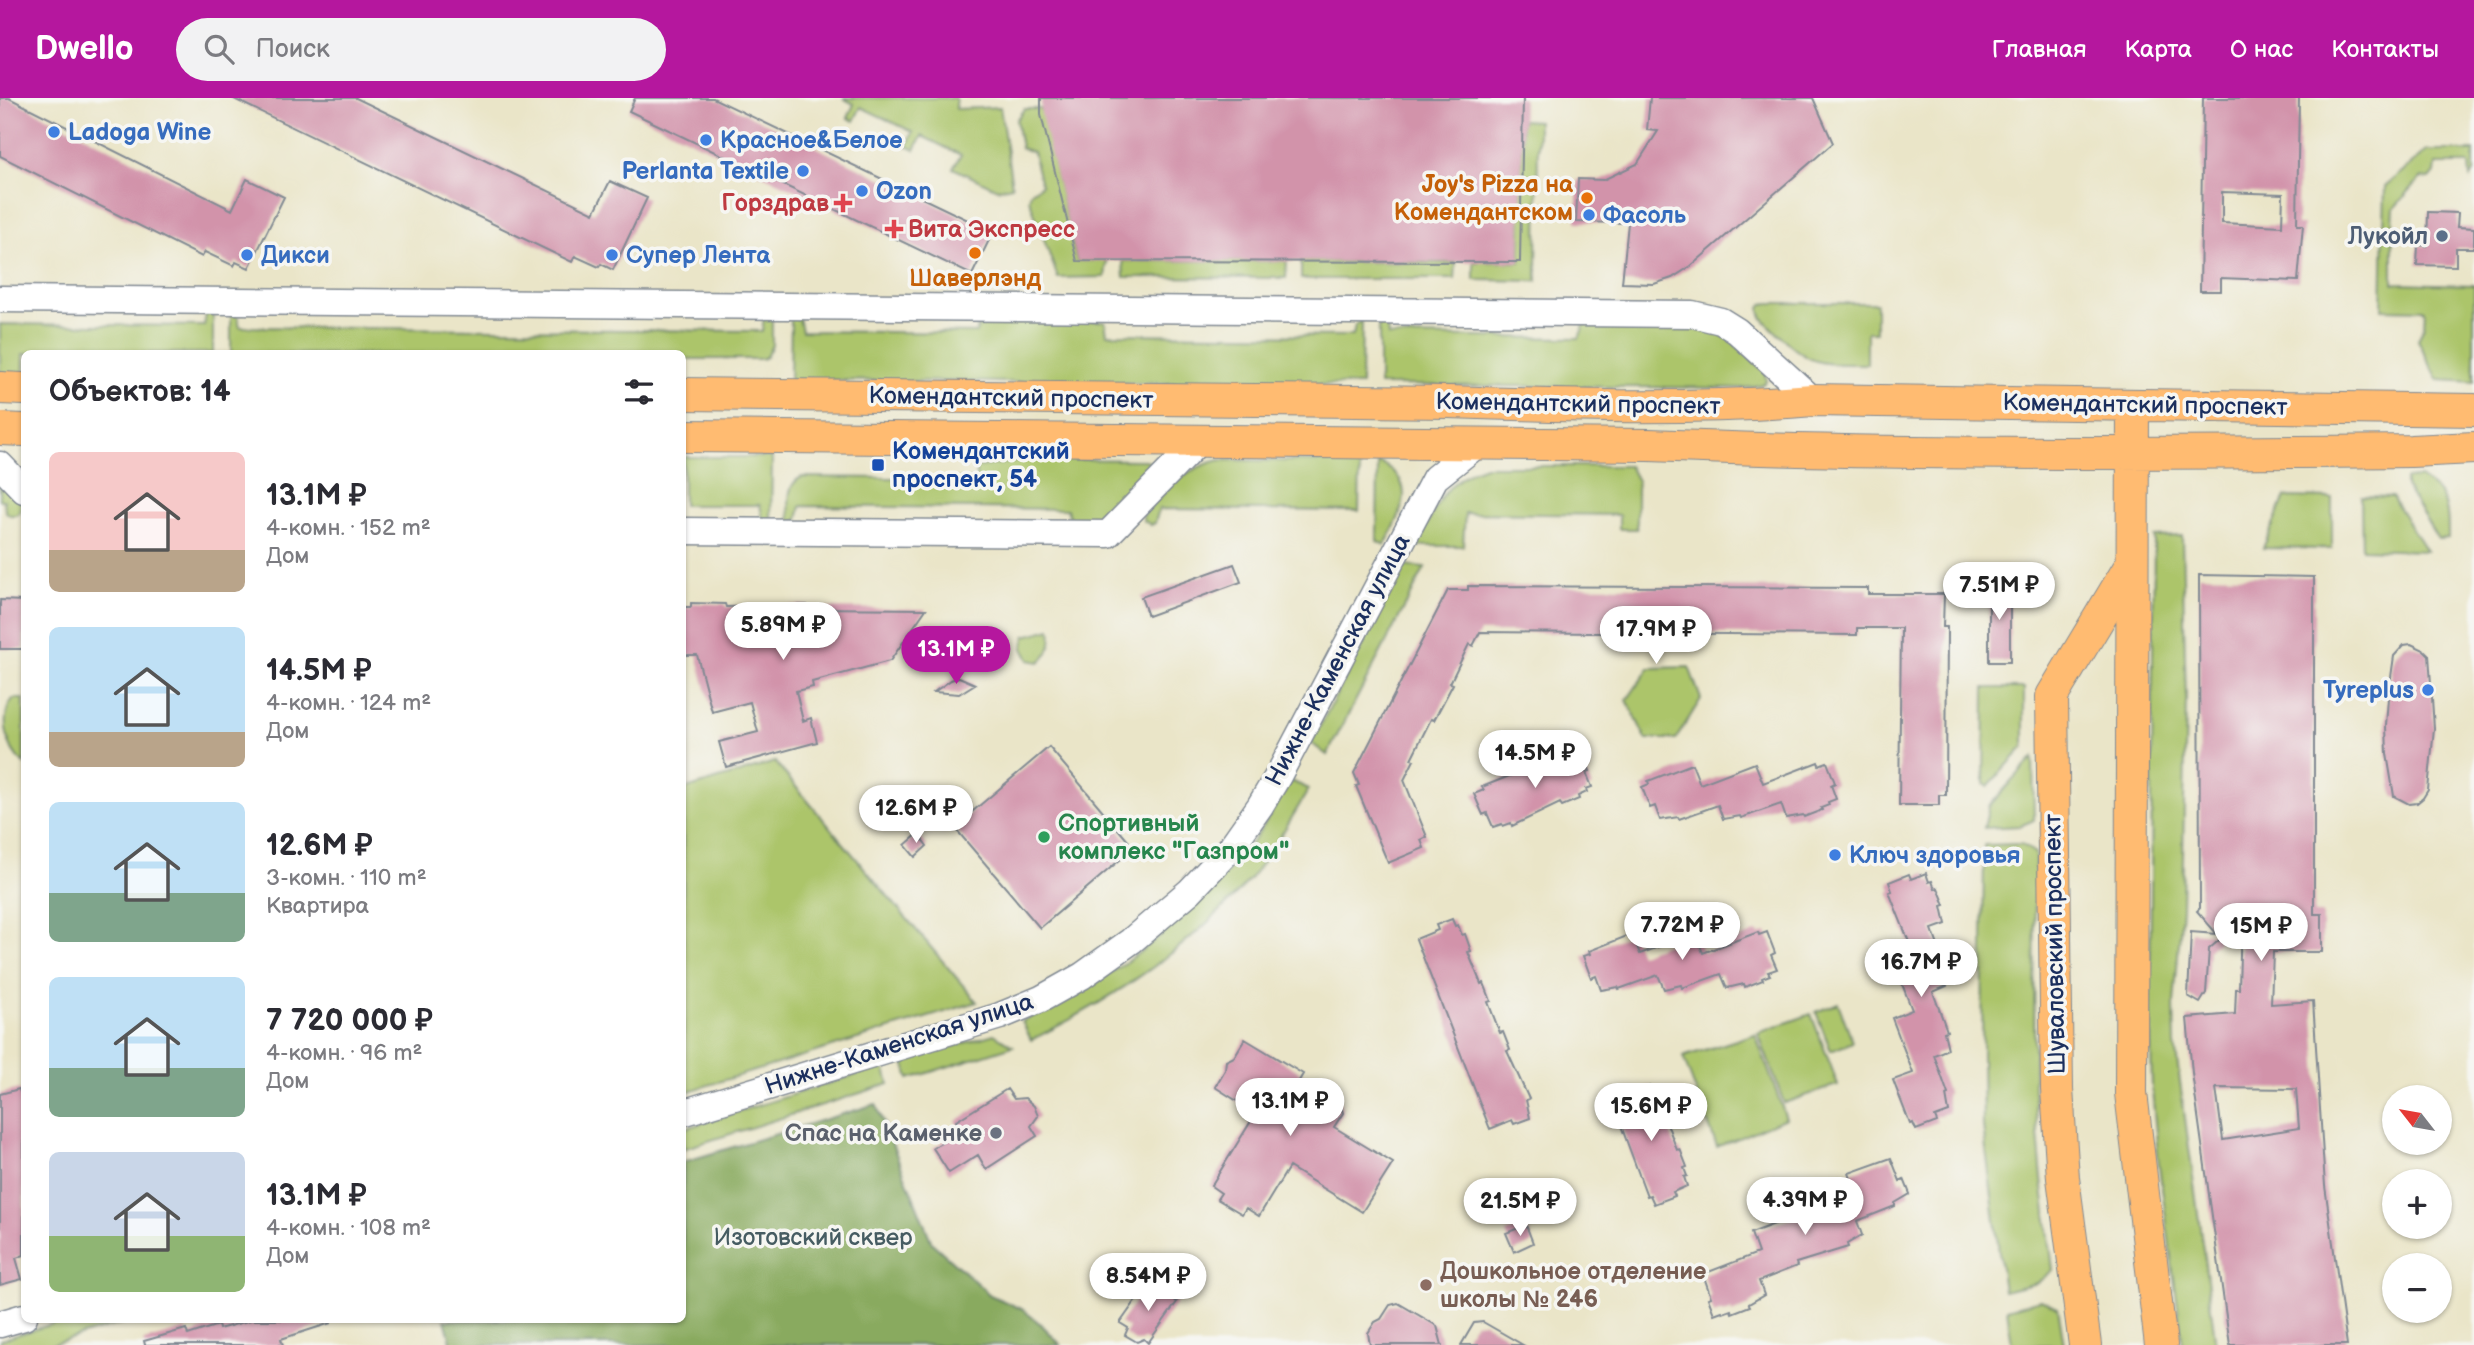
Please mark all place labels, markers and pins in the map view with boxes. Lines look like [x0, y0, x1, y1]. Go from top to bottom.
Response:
place label: Ladoga Wine [68, 118, 211, 147]
marker: Ladoga Wine [46, 124, 62, 140]
place label: Красное&Белое [720, 126, 903, 155]
marker: Красное&Белое [698, 132, 714, 148]
place label: Perlanta Textile [622, 157, 789, 186]
marker: Perlanta Textile [795, 163, 811, 179]
place label: Joy's Pizza на Комендантском [1394, 170, 1574, 227]
place label: Ozon [876, 177, 932, 206]
marker: Ozon [854, 183, 870, 199]
place label: Горздрав [721, 189, 829, 218]
marker: Joy's Pizza на Комендантском [1579, 190, 1595, 206]
marker: Горздрав [835, 195, 851, 211]
place label: Фасоль [1603, 201, 1687, 230]
marker: Фасоль [1581, 207, 1597, 223]
place label: Вита Экспресс [908, 215, 1075, 244]
marker: Вита Экспресс [886, 221, 902, 237]
place label: Лукойл [2347, 222, 2428, 251]
marker: Лукойл [2434, 228, 2450, 244]
place label: Дикси [261, 241, 330, 270]
place label: Супер Лента [626, 241, 771, 270]
marker: Шаверлэнд [967, 245, 983, 261]
marker: Дикси [239, 247, 255, 263]
marker: Супер Лента [604, 247, 620, 263]
place label: Шаверлэнд [909, 264, 1042, 293]
place label: Комендантский проспект, 54 [892, 437, 1070, 494]
marker: Комендантский проспект, 54 [870, 457, 886, 473]
pin: 7.51M ₽ [1934, 562, 2064, 622]
pin: 5.89M ₽ [718, 602, 848, 662]
pin: 17.9M ₽ [1591, 606, 1721, 666]
pin: 13.1M ₽ [891, 626, 1021, 686]
place label: Tyreplus [2323, 676, 2414, 705]
marker: Tyreplus [2420, 682, 2436, 698]
pin: 14.5M ₽ [1470, 730, 1600, 790]
pin: 12.6M ₽ [851, 786, 981, 845]
place label: Спортивный комплекс "Газпром" [1058, 809, 1289, 866]
marker: Спортивный комплекс "Газпром" [1036, 829, 1052, 845]
place label: Ключ здоровья [1849, 841, 2021, 870]
marker: Ключ здоровья [1827, 847, 1843, 863]
pin: 7.72M ₽ [1617, 902, 1747, 962]
pin: 15M ₽ [2212, 904, 2310, 963]
pin: 16.7M ₽ [1856, 940, 1986, 999]
pin: 13.1M ₽ [1225, 1079, 1355, 1138]
pin: 15.6M ₽ [1586, 1084, 1716, 1143]
place label: Спас на Каменке [785, 1119, 982, 1148]
marker: Спас на Каменке [988, 1125, 1004, 1141]
pin: 21.5M ₽ [1455, 1178, 1585, 1238]
pin: 4.39M ₽ [1740, 1178, 1870, 1237]
pin: 8.54M ₽ [1083, 1254, 1213, 1313]
place label: Дошкольное отделение школы № 246 [1440, 1257, 1706, 1314]
marker: Дошкольное отделение школы № 246 [1418, 1277, 1434, 1293]

